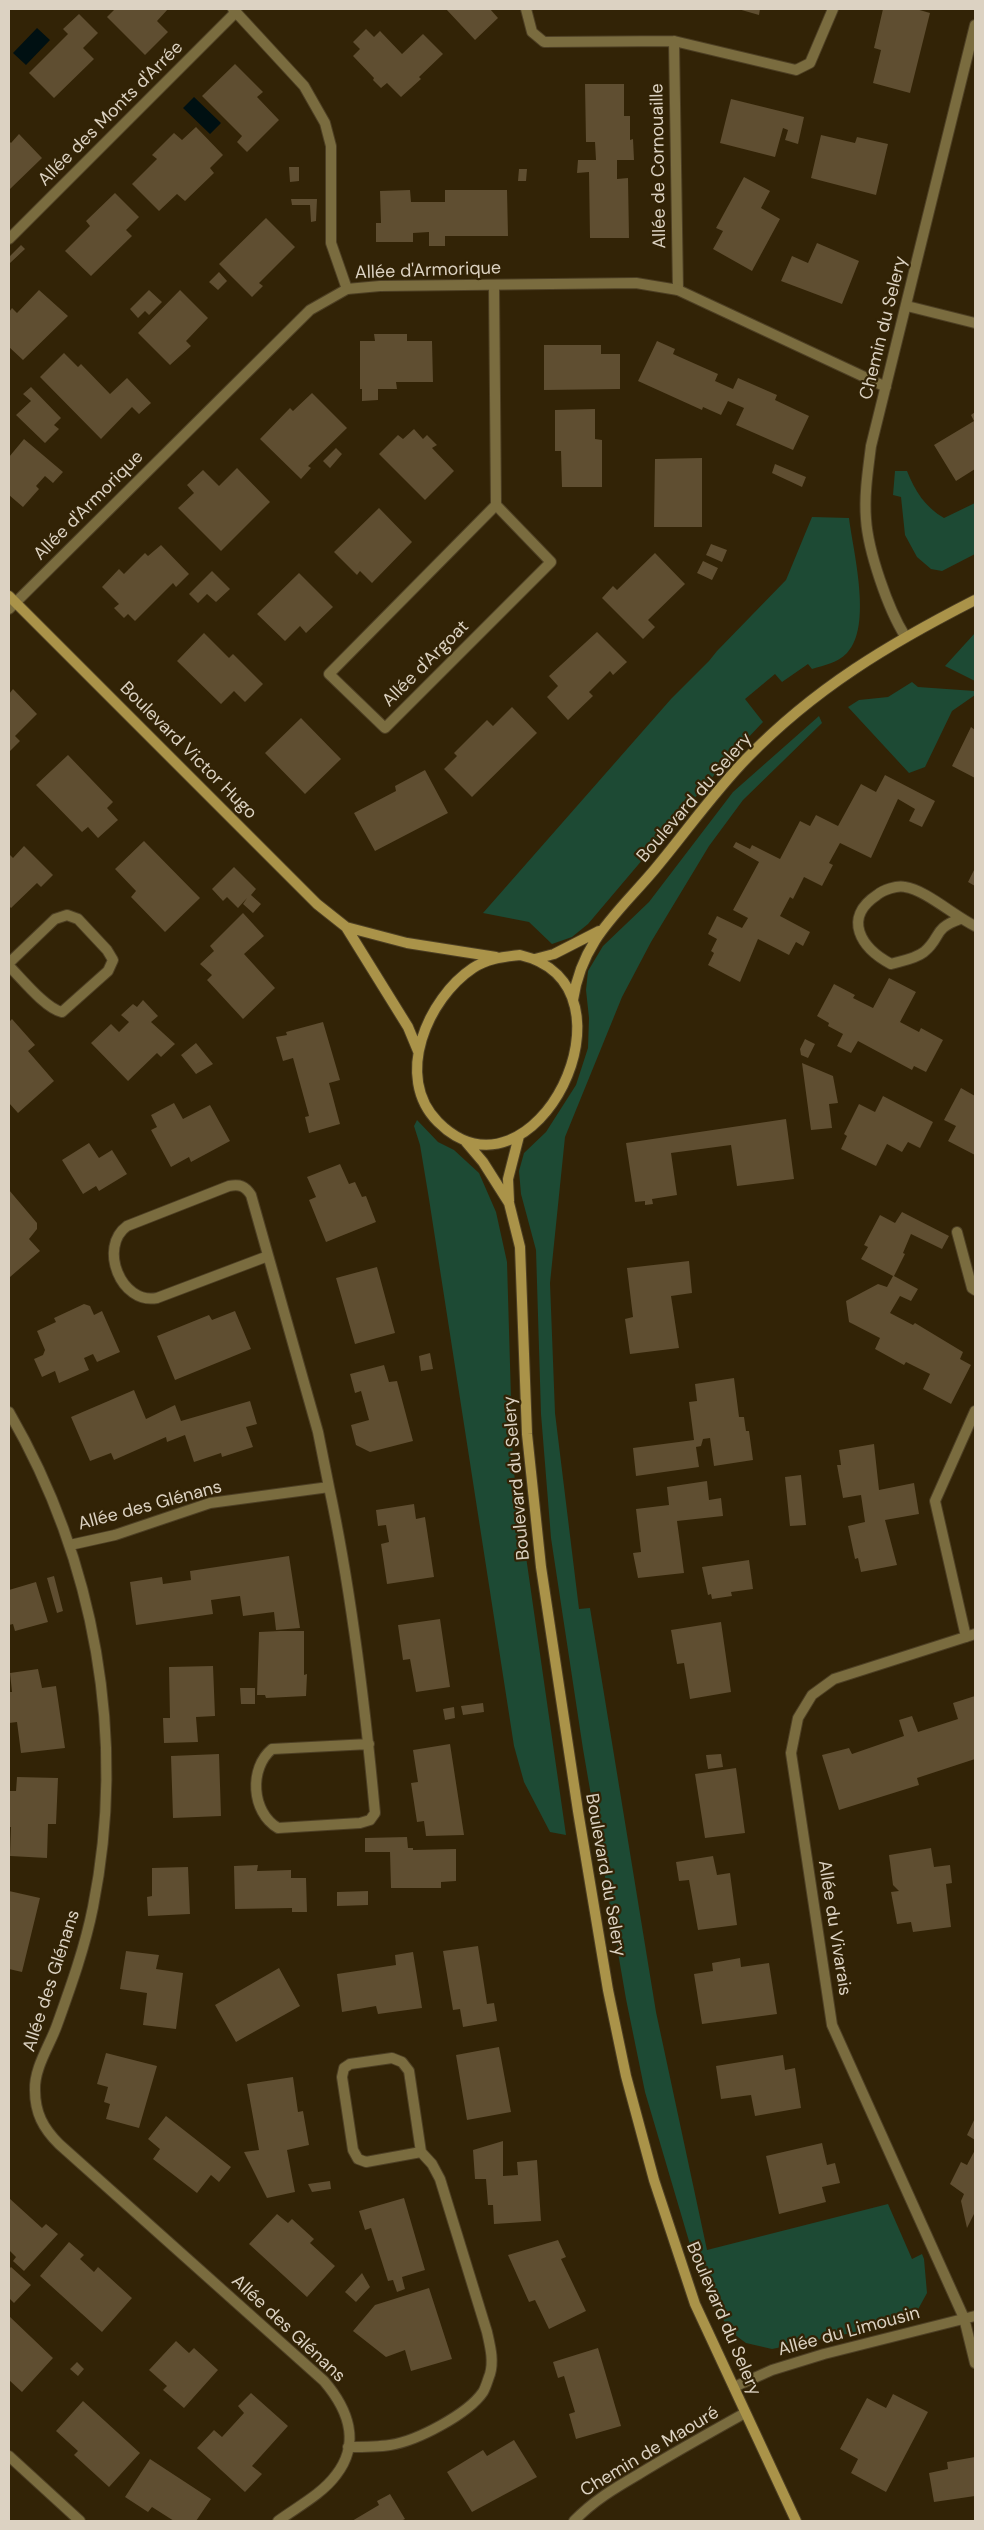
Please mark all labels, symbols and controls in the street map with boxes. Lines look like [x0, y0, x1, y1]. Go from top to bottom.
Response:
street label: Allée des Monts d'Arrée [34, 37, 188, 191]
street label: Allée de Cornouaille [647, 83, 671, 249]
street label: Chemin du Selery [856, 254, 912, 402]
street label: Allée d'Armorique [354, 258, 502, 284]
street label: Allée d'Armorique [30, 447, 148, 565]
street label: Allée d'Argoat [378, 616, 474, 712]
street label: Boulevard Victor Hugo [115, 678, 261, 824]
street label: Boulevard du Selery [633, 729, 757, 867]
street label: Boulevard du Selery [499, 1395, 535, 1561]
street label: Allée des Glénans [76, 1476, 224, 1536]
street label: Boulevard du Selery [580, 1792, 630, 1958]
street label: Allée du Vivarais [813, 1859, 855, 1997]
street label: Allée des Glénans [19, 1907, 85, 2055]
street label: Boulevard du Selery [681, 2239, 765, 2399]
street label: Allée des Glénans [227, 2271, 349, 2387]
street label: Allée du Limousin [776, 2303, 922, 2361]
street label: Chemin de Maouré [577, 2402, 723, 2502]

